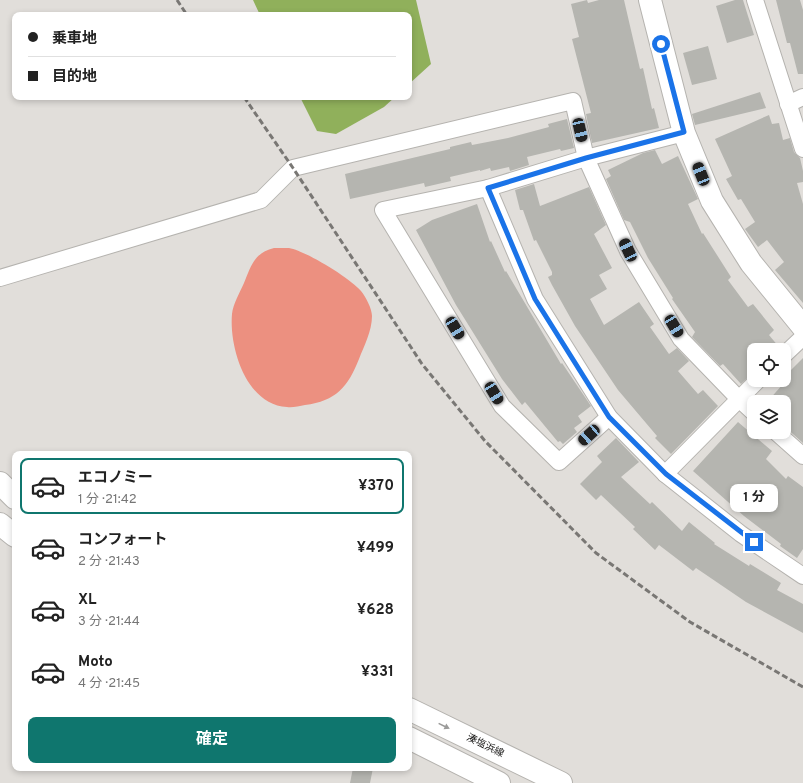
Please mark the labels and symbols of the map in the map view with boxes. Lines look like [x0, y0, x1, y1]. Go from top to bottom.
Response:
route start [652, 35, 670, 53]
car [571, 117, 589, 143]
car [691, 161, 711, 187]
car [617, 237, 639, 263]
car [663, 313, 685, 339]
car [444, 315, 466, 341]
car [483, 380, 505, 406]
car [576, 423, 602, 447]
callout: 1 分 [730, 484, 778, 512]
route end [745, 533, 763, 551]
one-way arrow [438, 723, 450, 729]
street label: 湊塩浜線 [464, 731, 506, 761]

